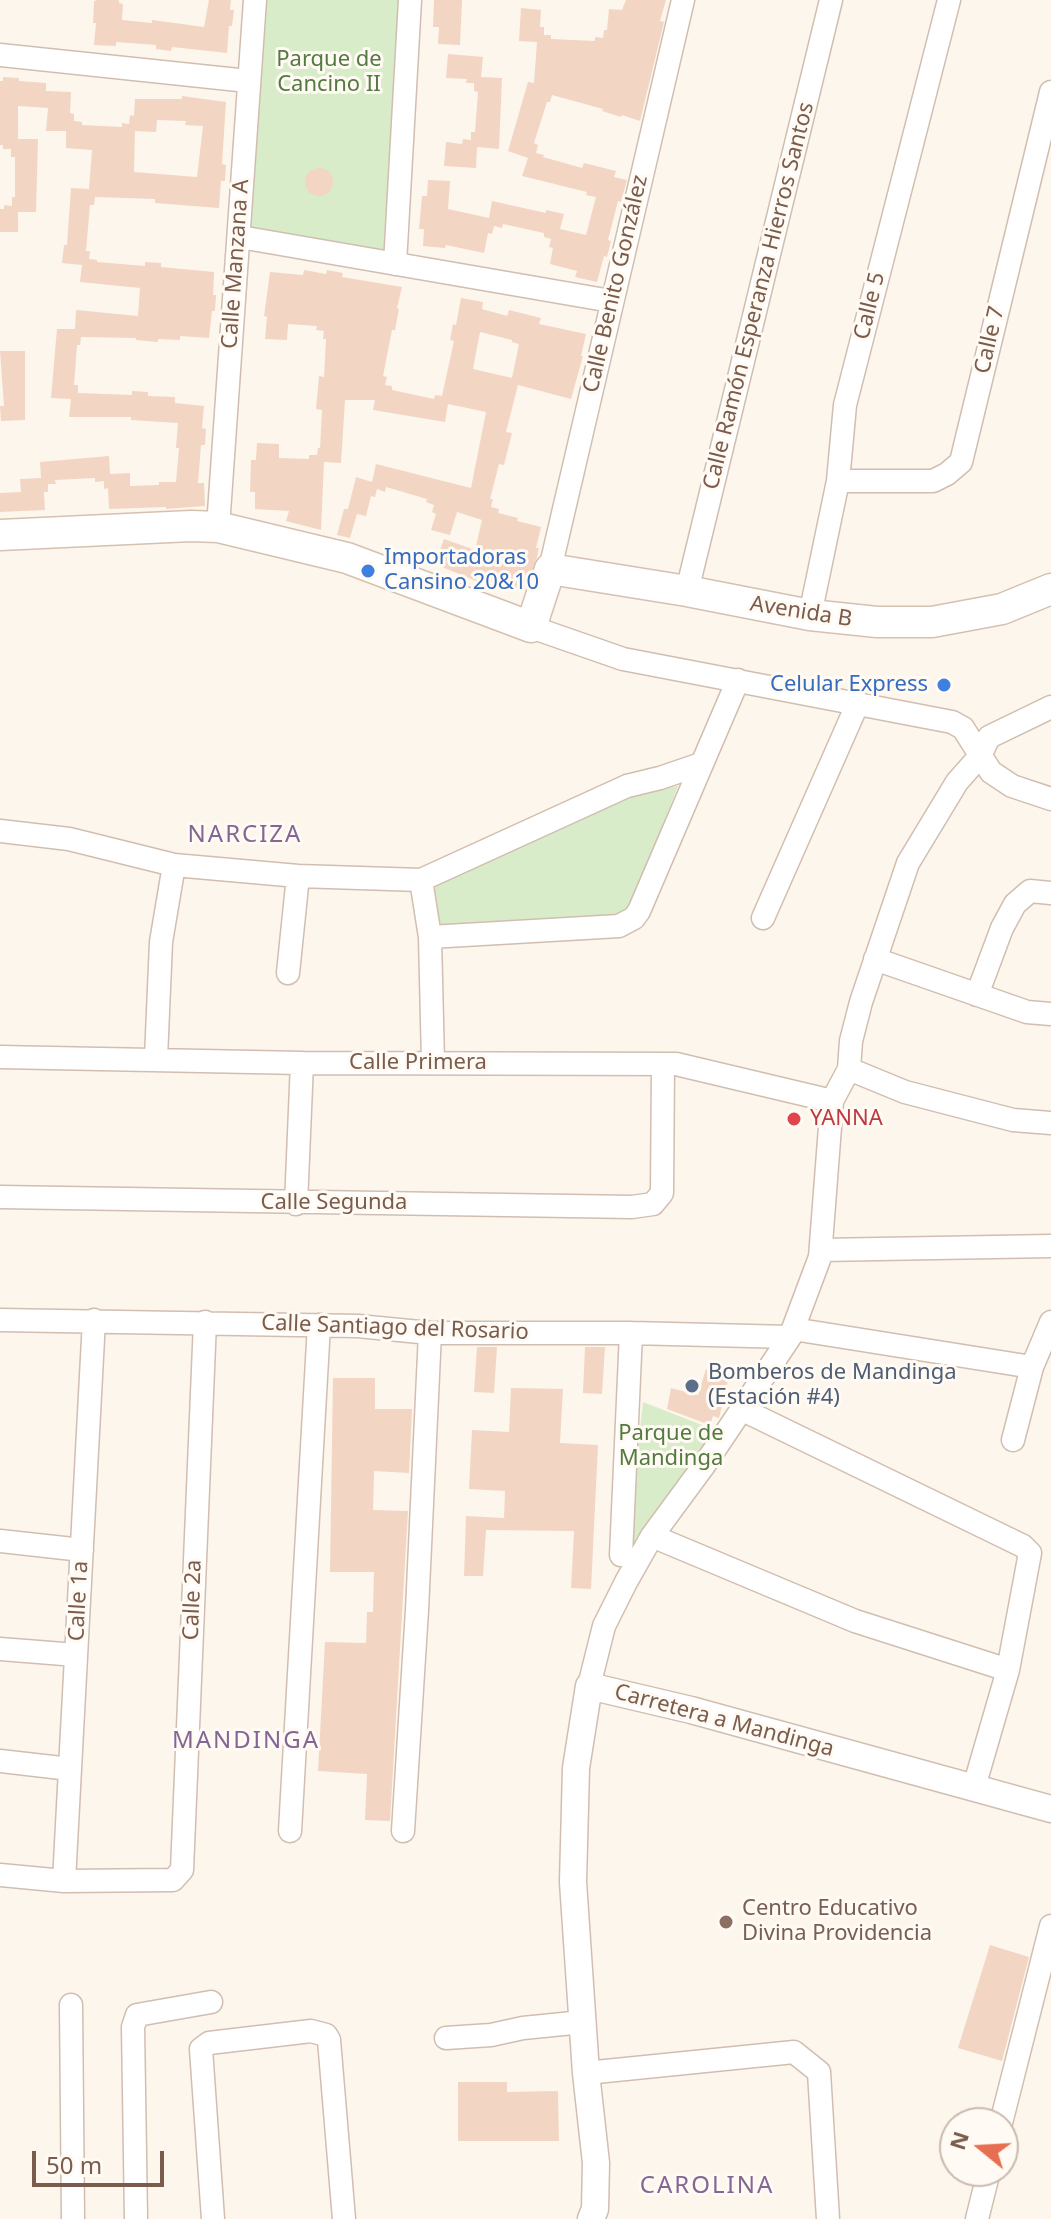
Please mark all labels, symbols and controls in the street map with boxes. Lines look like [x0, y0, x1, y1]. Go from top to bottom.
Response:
park label: Parque de Cancino II [276, 47, 382, 98]
street label: Calle Ramón Esperanza Hierros Santos [698, 100, 820, 492]
street label: Calle Benito González [578, 173, 654, 395]
street label: Calle Manzana A [217, 178, 255, 350]
street label: Calle 5 [849, 270, 891, 342]
street label: Calle 7 [969, 304, 1011, 376]
place label: Importadoras Cansino 20&10 [384, 545, 539, 596]
marker: Importadoras Cansino 20&10 [359, 562, 377, 580]
street label: Avenida B [748, 591, 854, 633]
place label: Celular Express [770, 672, 928, 698]
marker: Celular Express [935, 676, 953, 694]
district label: NARCIZA [188, 821, 302, 849]
street label: Calle Primera [349, 1050, 487, 1076]
place label: YANNA [810, 1106, 883, 1132]
marker: YANNA [785, 1110, 803, 1128]
street label: Calle Segunda [261, 1190, 407, 1216]
street label: Calle Santiago del Rosario [261, 1310, 529, 1346]
place label: Bomberos de Mandinga (Estación #4) [708, 1360, 957, 1412]
marker: Bomberos de Mandinga (Estación #4) [683, 1377, 701, 1395]
park label: Parque de Mandinga [618, 1421, 724, 1472]
street label: Calle 2a [178, 1559, 208, 1641]
street label: Calle 1a [64, 1560, 94, 1642]
street label: Carretera a Mandinga [611, 1679, 837, 1763]
district label: MANDINGA [172, 1727, 320, 1755]
place label: Centro Educativo Divina Providencia [742, 1896, 932, 1948]
marker: Centro Educativo Divina Providencia [717, 1913, 735, 1931]
north arrow [939, 2107, 1019, 2187]
text: N [941, 2127, 975, 2153]
scale bar [36, 2135, 168, 2185]
text: 50 m [46, 2148, 102, 2181]
district label: CAROLINA [640, 2172, 774, 2200]

